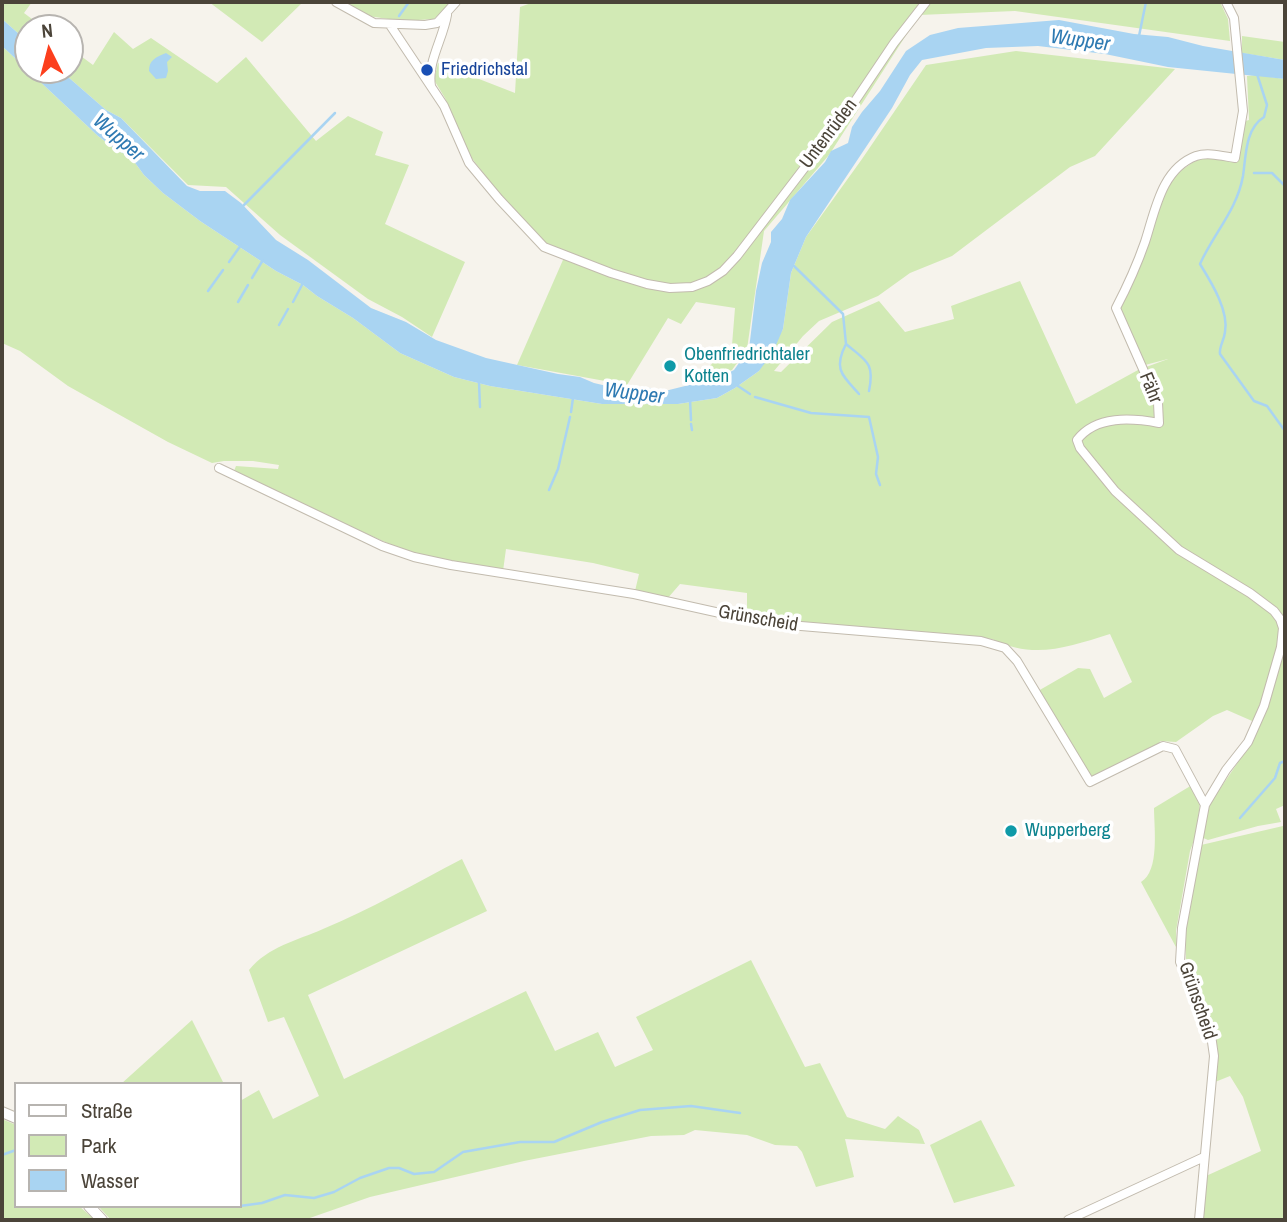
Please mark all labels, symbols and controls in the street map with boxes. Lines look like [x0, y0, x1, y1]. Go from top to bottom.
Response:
north arrow [14, 14, 84, 84]
text: N [40, 17, 54, 44]
water label: Wupper [1049, 24, 1111, 58]
place label: Friedrichstal [441, 59, 528, 81]
marker: Friedrichstal [419, 62, 435, 78]
street label: Untenrüden [795, 95, 863, 173]
water label: Wupper [87, 109, 149, 167]
place label: Obenfriedrichtaler Kotten [684, 344, 810, 388]
marker: Obenfriedrichtaler Kotten [662, 358, 678, 374]
street label: Fähr [1134, 369, 1166, 407]
water label: Wupper [603, 378, 665, 410]
street label: Grünscheid [716, 601, 800, 637]
place label: Wupperberg [1025, 820, 1110, 842]
marker: Wupperberg [1003, 823, 1019, 839]
street label: Grünscheid [1173, 959, 1221, 1043]
legend [14, 1082, 242, 1208]
text: Straße [81, 1096, 133, 1125]
text: Park [81, 1131, 116, 1160]
text: Wasser [81, 1166, 139, 1195]

